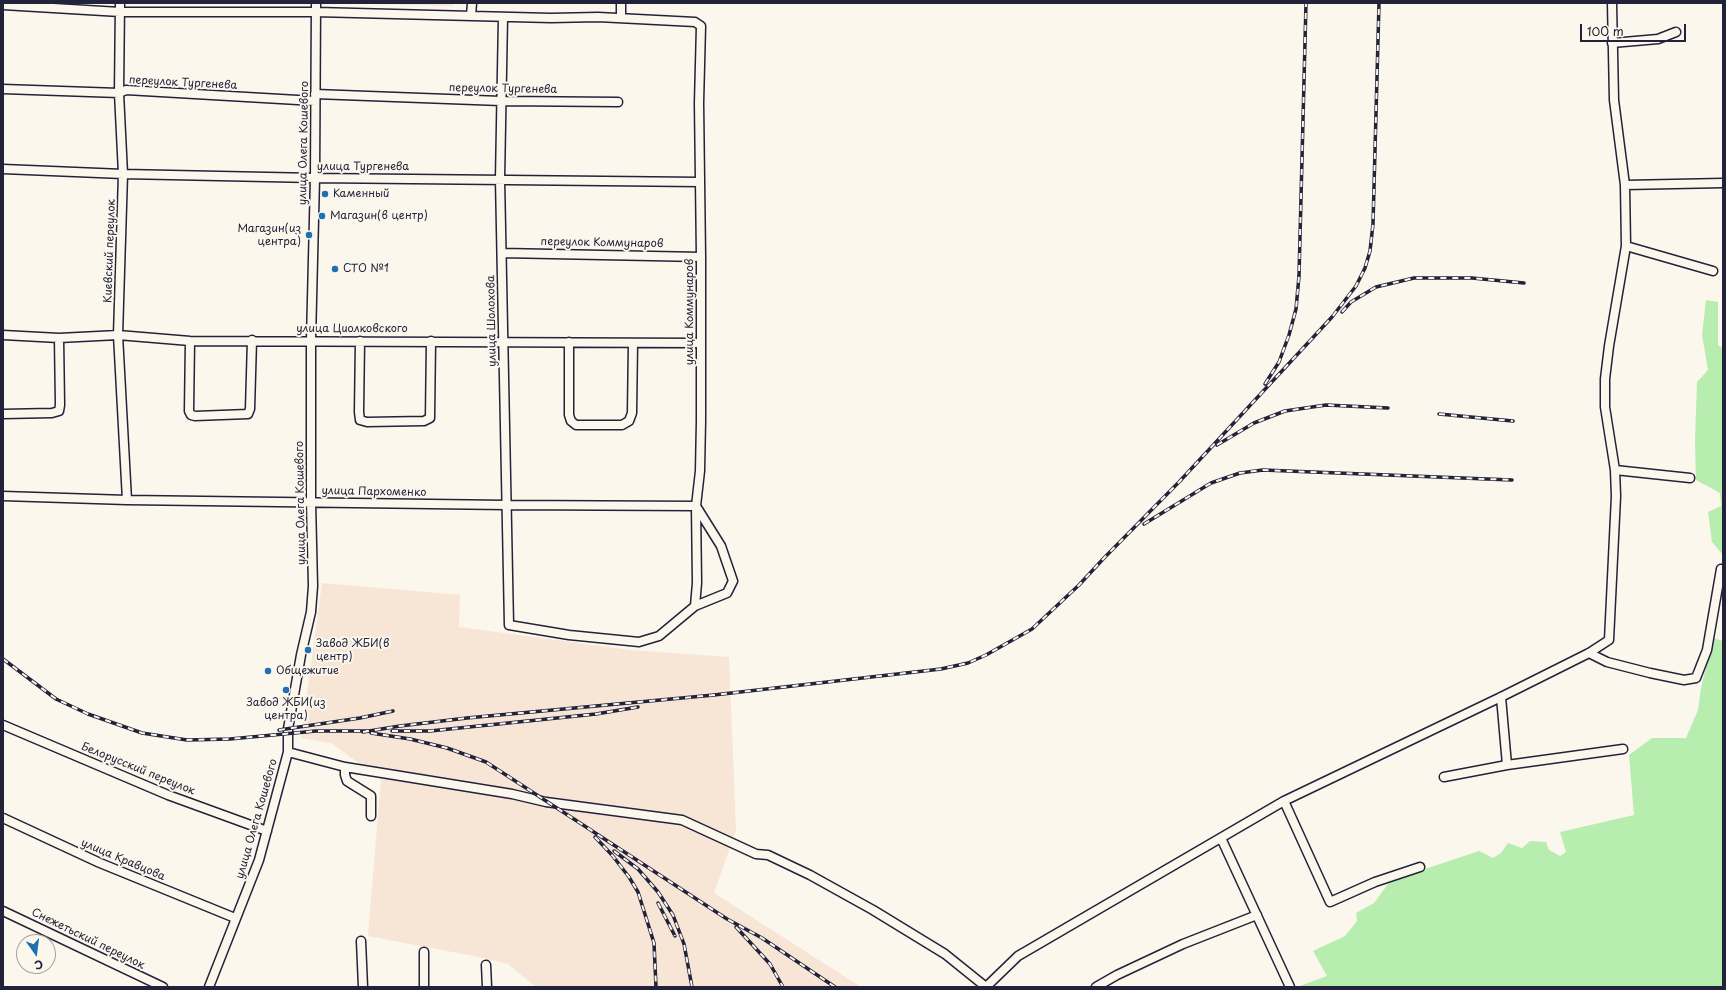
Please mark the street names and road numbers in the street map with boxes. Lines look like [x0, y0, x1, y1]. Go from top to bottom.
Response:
street label: переулок Тургенева [128, 74, 238, 92]
street label: улица Олега Кошевого [296, 81, 312, 205]
street label: переулок Тургенева [449, 81, 557, 97]
street label: улица Тургенева [317, 160, 409, 174]
street label: Киевский переулок [102, 199, 118, 303]
street label: переулок Коммунаров [541, 235, 663, 251]
street label: улица Коммунаров [683, 259, 697, 365]
street label: улица Шолохова [485, 275, 499, 367]
street label: улица Циолковского [296, 322, 408, 336]
street label: улица Олега Кошевого [293, 441, 309, 565]
street label: улица Пархоменко [321, 484, 427, 500]
street label: Белорусский переулок [79, 740, 197, 798]
street label: улица Олега Кошевого [234, 757, 280, 881]
street label: улица Кравцова [79, 836, 167, 884]
street label: Снежетьский переулок [29, 906, 147, 972]

